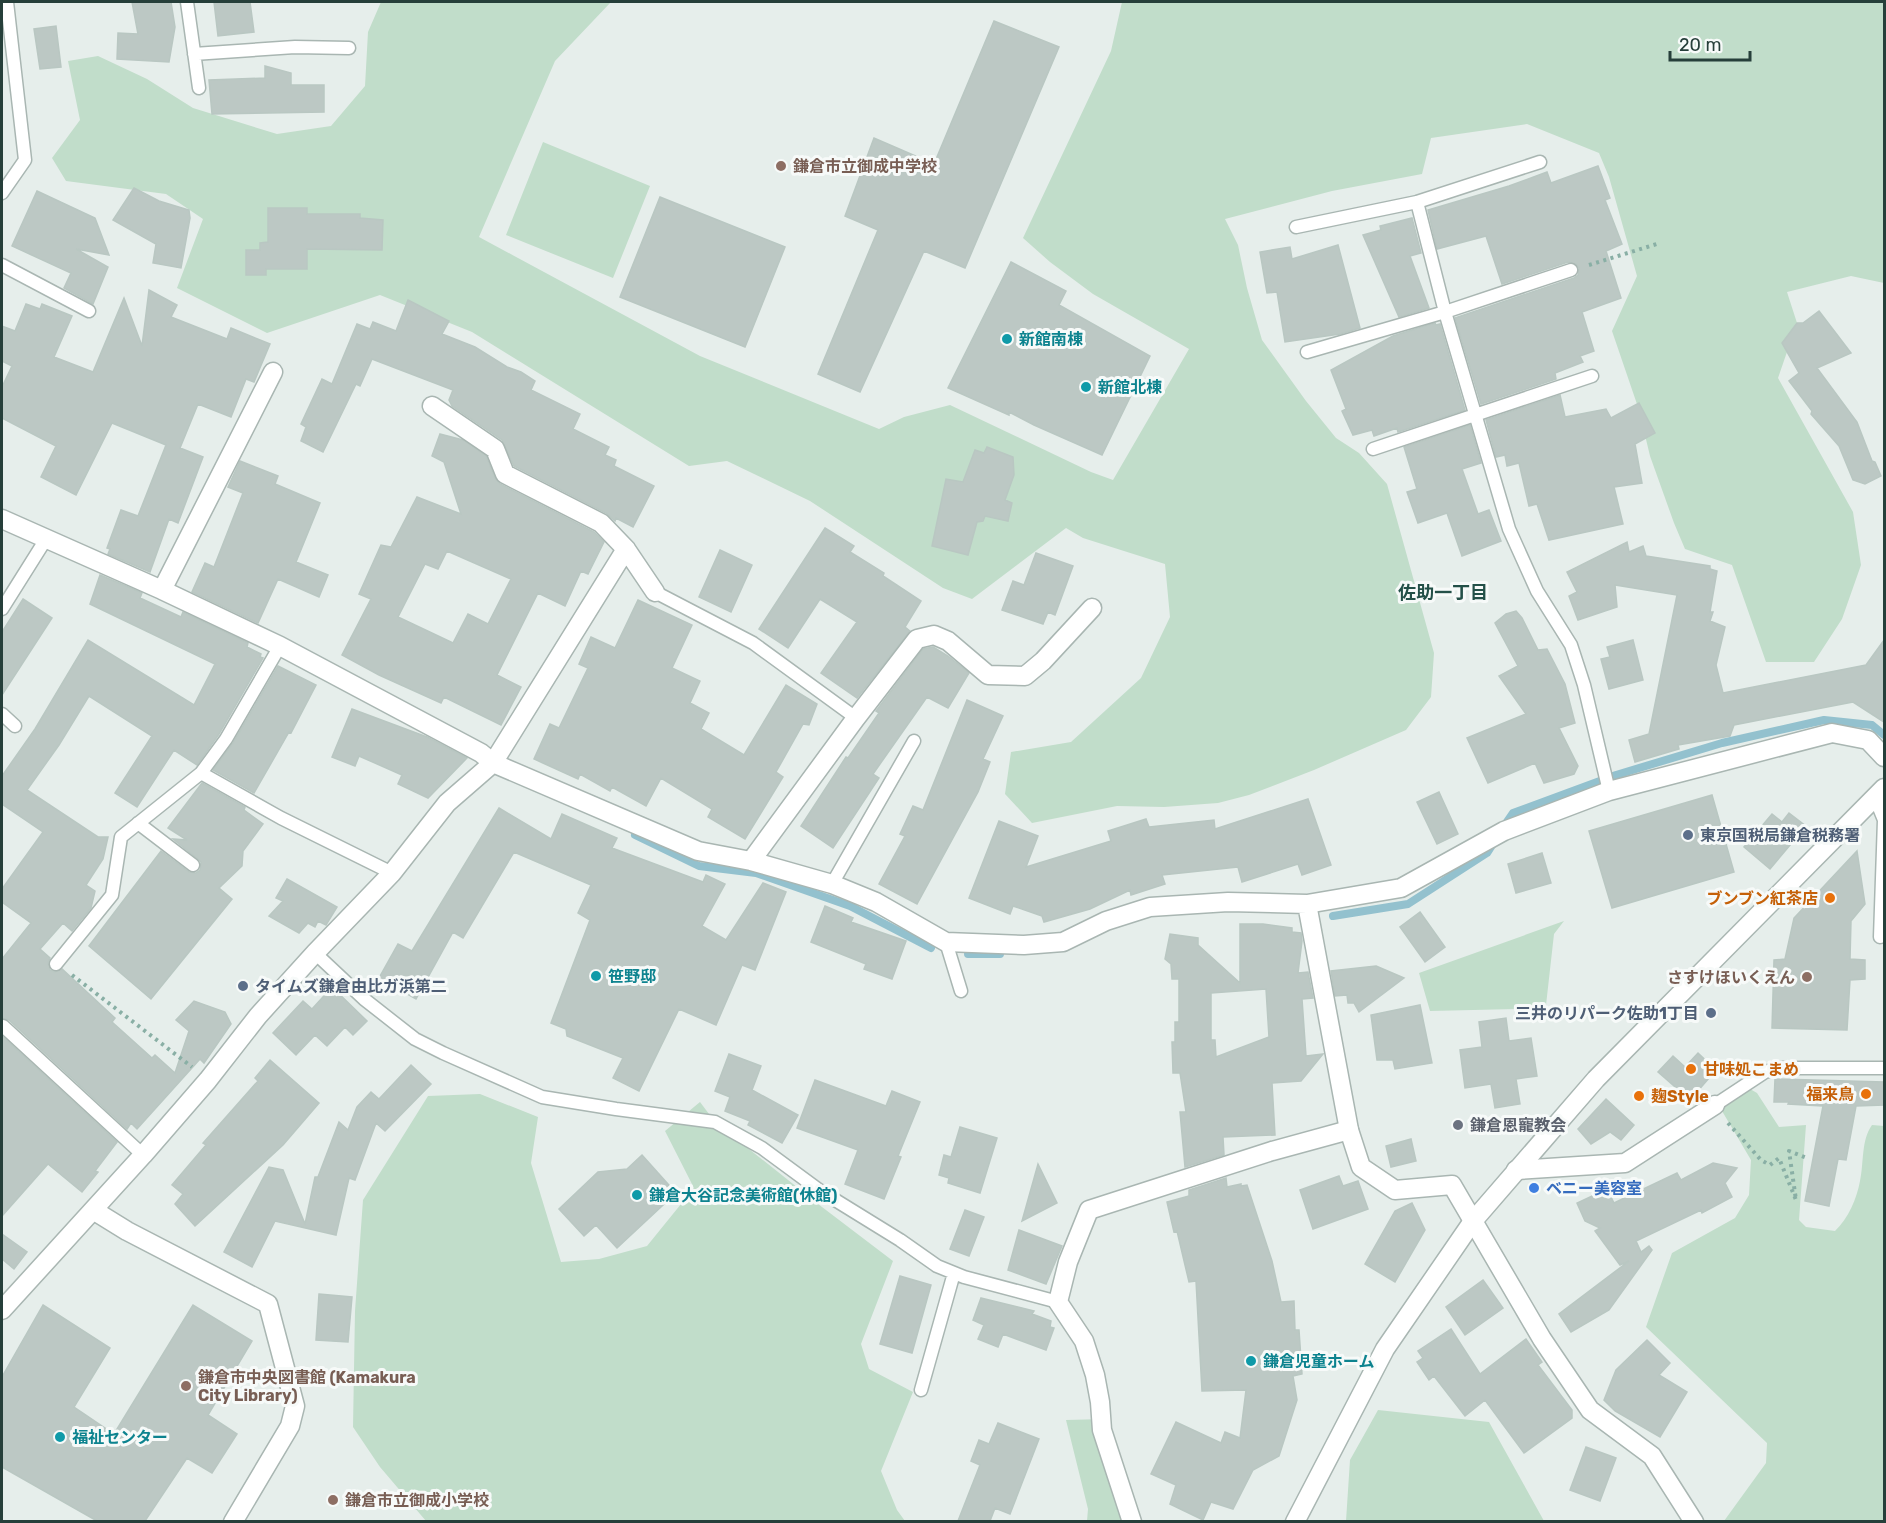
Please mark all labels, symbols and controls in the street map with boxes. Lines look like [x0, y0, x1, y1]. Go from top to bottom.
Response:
scale bar [1670, 24, 1750, 62]
text: 20 m [1679, 34, 1721, 56]
place label: 鎌倉市立御成中学校 [793, 157, 937, 176]
marker: 鎌倉市立御成中学校 [774, 159, 788, 173]
place label: 新館南棟 [1019, 330, 1083, 349]
marker: 新館南棟 [1000, 332, 1014, 346]
place label: 新館北棟 [1098, 378, 1162, 397]
marker: 新館北棟 [1079, 380, 1093, 394]
district label: 佐助一丁目 [1398, 582, 1488, 604]
place label: 東京国税局鎌倉税務署 [1700, 826, 1860, 845]
marker: 東京国税局鎌倉税務署 [1681, 828, 1695, 842]
place label: ブンブン紅茶店 [1706, 889, 1818, 908]
marker: ブンブン紅茶店 [1823, 891, 1837, 905]
place label: 笹野邸 [608, 967, 656, 986]
place label: さすけほいくえん [1667, 968, 1795, 987]
marker: 笹野邸 [589, 969, 603, 983]
marker: さすけほいくえん [1800, 970, 1814, 984]
place label: タイムズ鎌倉由比ガ浜第二 [255, 977, 447, 996]
marker: タイムズ鎌倉由比ガ浜第二 [236, 979, 250, 993]
place label: 三井のリパーク佐助1丁目 [1515, 1004, 1699, 1023]
marker: 三井のリパーク佐助1丁目 [1704, 1006, 1718, 1020]
place label: 甘味処こまめ [1703, 1060, 1799, 1079]
marker: 甘味処こまめ [1684, 1062, 1698, 1076]
place label: 福来鳥 [1806, 1085, 1854, 1104]
place label: 麹Style [1651, 1087, 1709, 1106]
marker: 福来鳥 [1859, 1087, 1873, 1101]
marker: 麹Style [1632, 1089, 1646, 1103]
place label: 鎌倉恩寵教会 [1470, 1116, 1566, 1135]
marker: 鎌倉恩寵教会 [1451, 1118, 1465, 1132]
place label: ベニー美容室 [1546, 1179, 1642, 1198]
marker: ベニー美容室 [1527, 1181, 1541, 1195]
place label: 鎌倉大谷記念美術館(休館) [649, 1186, 837, 1205]
marker: 鎌倉大谷記念美術館(休館) [630, 1188, 644, 1202]
place label: 鎌倉児童ホーム [1263, 1352, 1375, 1371]
marker: 鎌倉児童ホーム [1244, 1354, 1258, 1368]
place label: 鎌倉市中央図書館 (Kamakura City Library) [198, 1368, 416, 1405]
marker: 鎌倉市中央図書館 (Kamakura City Library) [179, 1379, 193, 1393]
place label: 福祉センター [72, 1428, 168, 1447]
marker: 福祉センター [53, 1430, 67, 1444]
place label: 鎌倉市立御成小学校 [345, 1491, 489, 1510]
marker: 鎌倉市立御成小学校 [326, 1493, 340, 1507]

